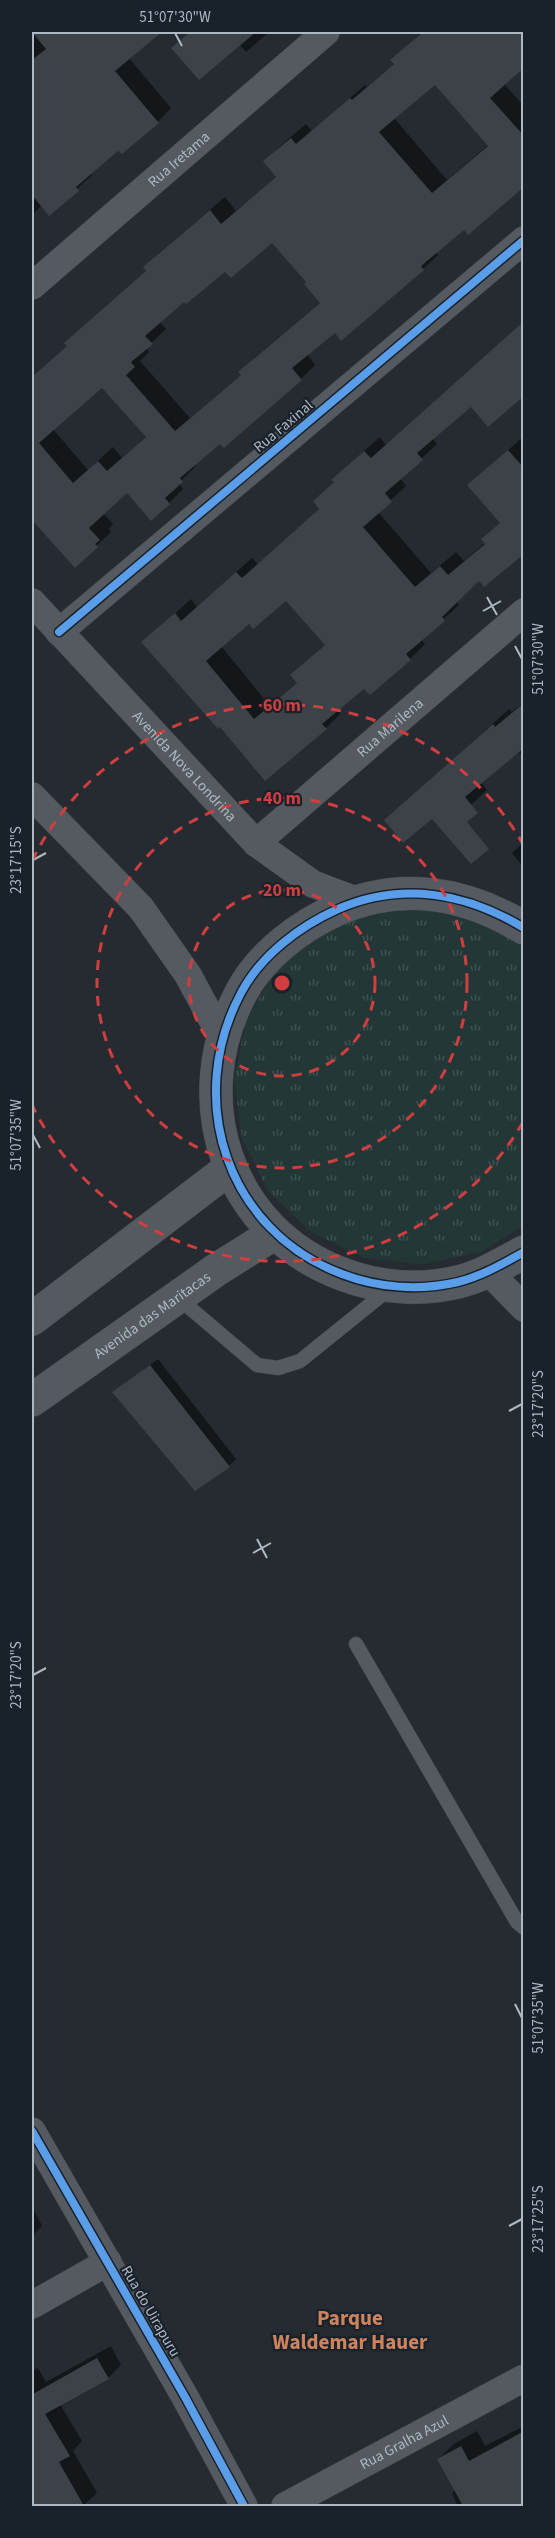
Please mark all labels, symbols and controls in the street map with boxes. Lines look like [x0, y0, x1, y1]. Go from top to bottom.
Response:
text: 51°07'30"W [139, 7, 211, 28]
street label: Rua Iretama [144, 127, 215, 192]
street label: Rua Faxinal [249, 395, 318, 457]
text: 51°07'30"W [528, 623, 549, 695]
text: 60 m [263, 693, 301, 718]
street label: Rua Marilena [353, 693, 428, 762]
street label: Avenida Nova Londrina [127, 706, 241, 827]
text: 40 m [263, 786, 301, 811]
text: 23°17'15"S [6, 826, 27, 894]
text: 20 m [263, 878, 301, 903]
centre of rings [272, 973, 292, 993]
text: 51°07'35"W [6, 1099, 27, 1171]
street label: Avenida das Maritacas [90, 1267, 215, 1364]
text: 23°17'20"S [528, 1370, 549, 1438]
text: 23°17'20"S [6, 1641, 27, 1709]
text: 51°07'35"W [528, 1982, 549, 2054]
text: 23°17'25"S [528, 2185, 549, 2253]
street label: Rua do Uirapuru [116, 2262, 185, 2361]
district label: Parque Waldemar Hauer [273, 2303, 428, 2357]
street label: Rua Gralha Azul [356, 2410, 453, 2475]

